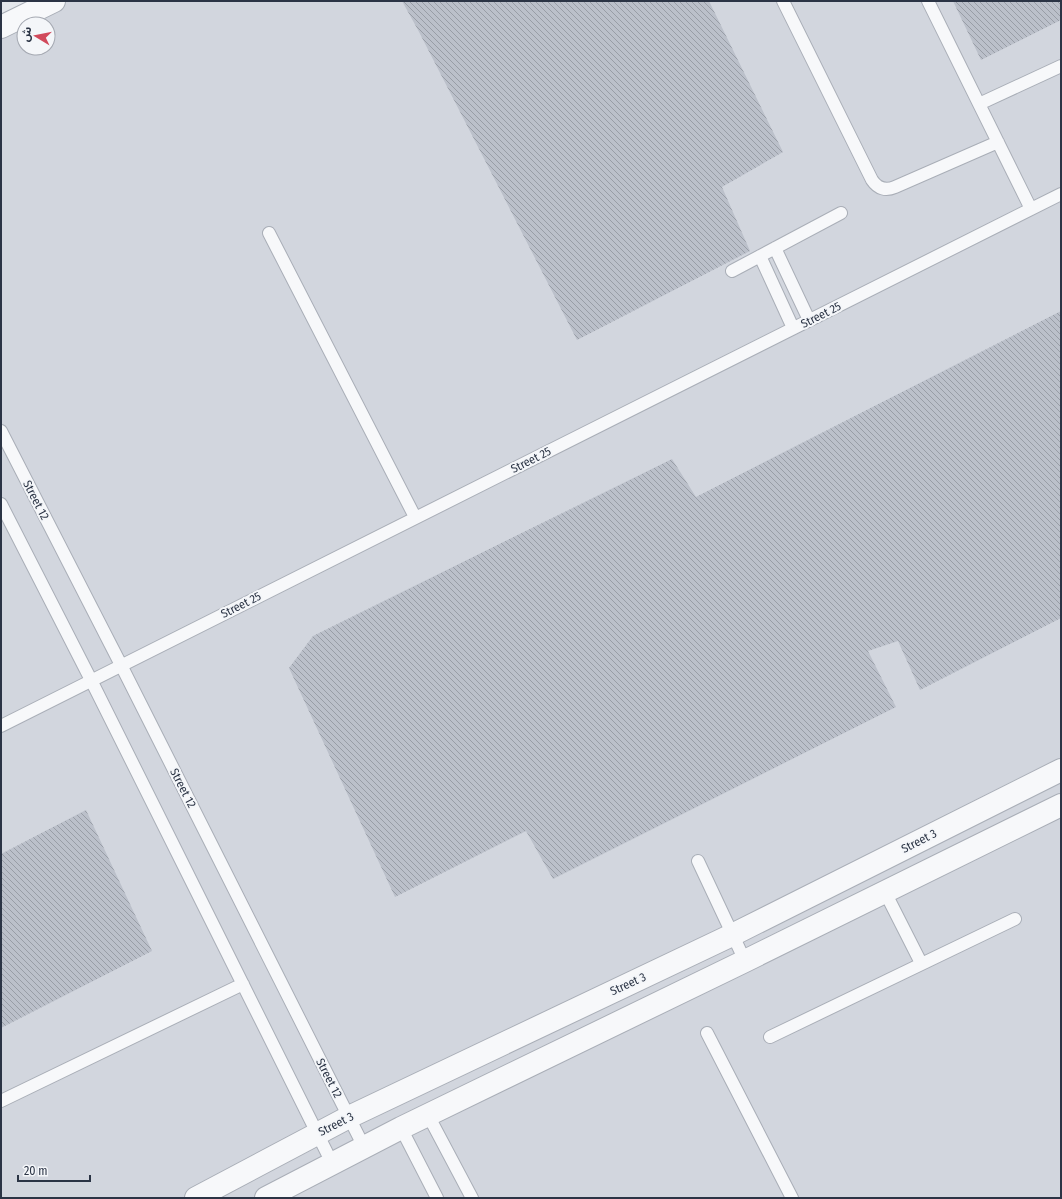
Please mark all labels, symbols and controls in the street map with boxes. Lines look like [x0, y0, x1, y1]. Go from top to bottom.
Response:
north arrow [16, 16, 56, 56]
text: ش [19, 26, 34, 43]
street label: Street 25 [799, 299, 844, 331]
street label: Street 25 [509, 444, 554, 476]
street label: Street 12 [20, 478, 52, 522]
street label: Street 25 [219, 589, 264, 621]
street label: Street 12 [167, 766, 199, 810]
street label: Street 3 [899, 826, 939, 856]
street label: Street 3 [608, 970, 648, 998]
street label: Street 12 [313, 1056, 345, 1100]
street label: Street 3 [316, 1109, 356, 1139]
scale bar [18, 1157, 90, 1183]
text: 20 m [24, 1164, 48, 1178]

